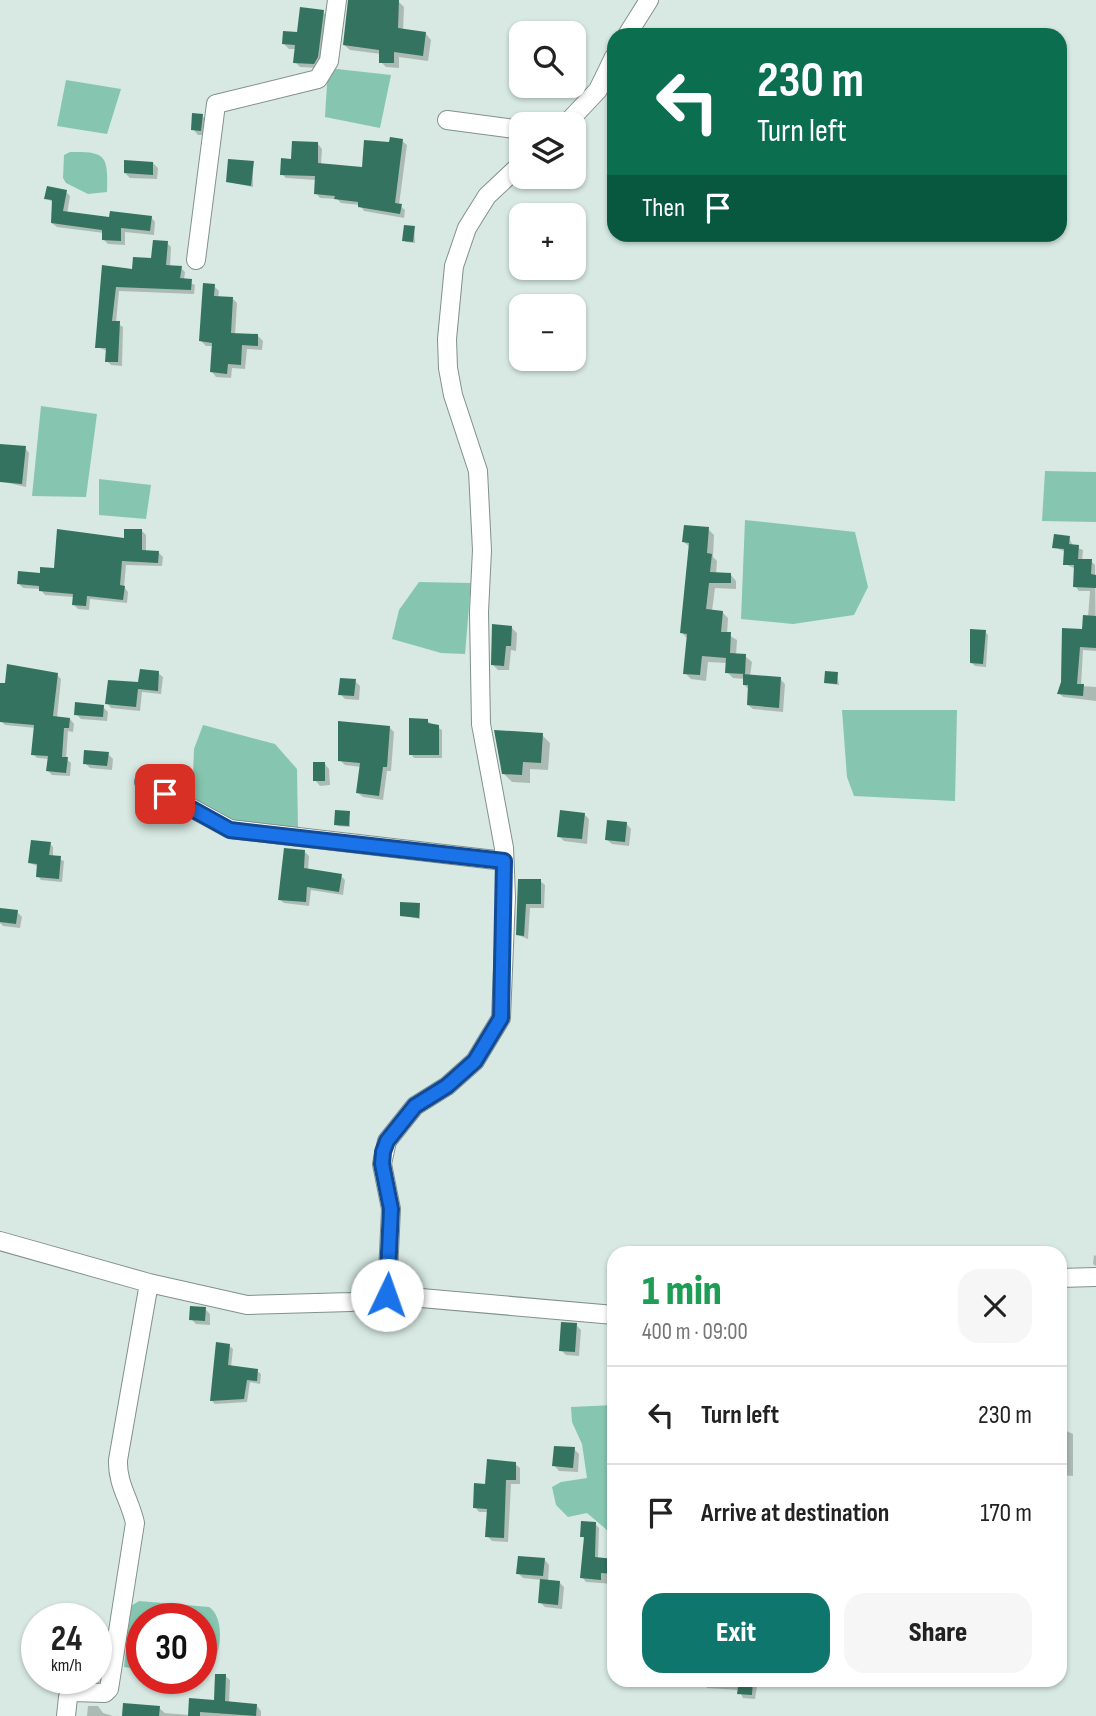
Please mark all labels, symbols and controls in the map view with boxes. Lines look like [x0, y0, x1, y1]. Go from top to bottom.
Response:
map controls [509, 21, 586, 371]
button: search [509, 21, 586, 98]
text: 230 m [757, 52, 864, 111]
icon: left [642, 56, 733, 147]
button: layers [509, 112, 586, 189]
text: Turn left [757, 112, 847, 151]
icon: arrive [699, 189, 737, 227]
text: Then [642, 193, 685, 224]
button: + [509, 203, 586, 280]
button: − [509, 294, 586, 371]
pin [135, 764, 195, 824]
icon: arrive [146, 775, 184, 813]
position arrow [350, 1258, 424, 1332]
text: 1 min [642, 1266, 722, 1317]
button: close [958, 1269, 1032, 1343]
text: 400 m · 09:00 [642, 1318, 748, 1346]
icon: left [642, 1396, 680, 1434]
text: Turn left [701, 1400, 779, 1431]
text: 230 m [978, 1400, 1032, 1431]
icon: arrive [642, 1494, 680, 1532]
text: Arrive at destination [701, 1498, 889, 1529]
text: 170 m [980, 1498, 1032, 1529]
button: Exit [642, 1593, 830, 1673]
button: Share [844, 1593, 1032, 1673]
speed limit sign: 30 [126, 1603, 217, 1694]
text: 24 [51, 1618, 82, 1661]
text: km/h [51, 1655, 82, 1676]

